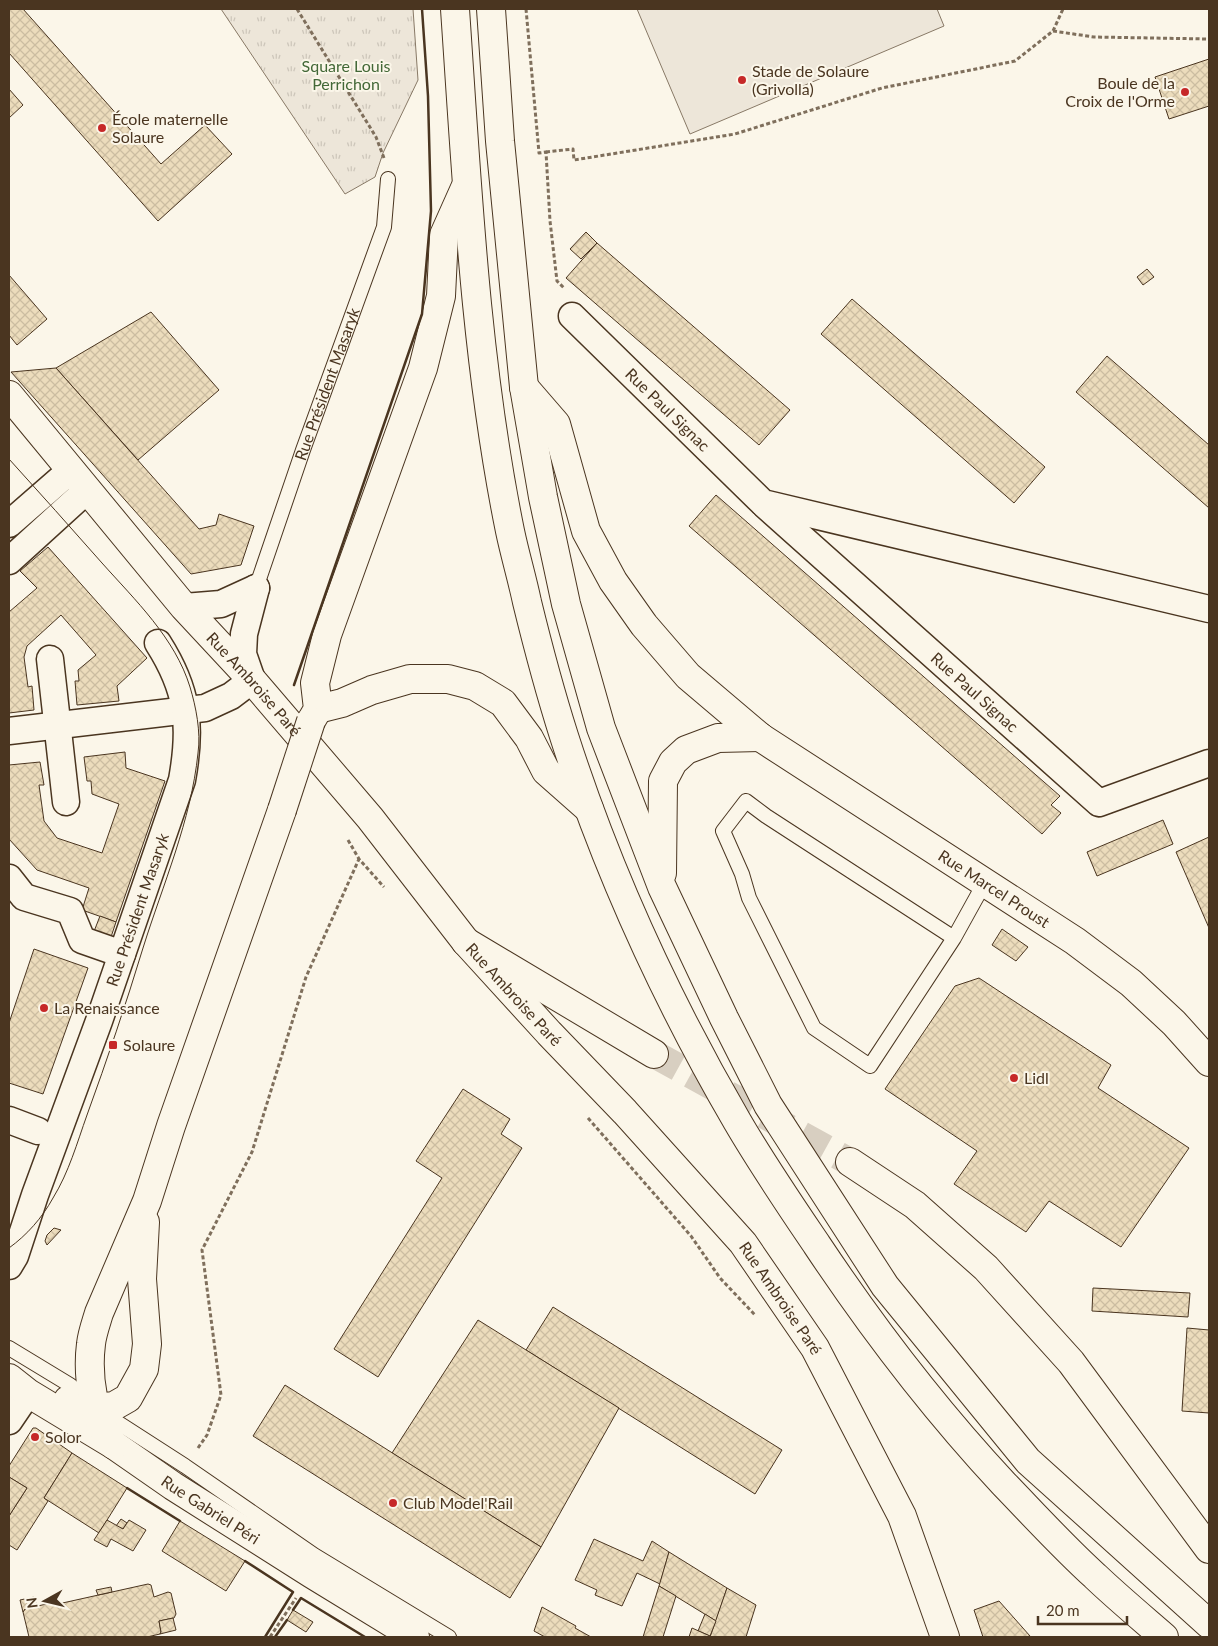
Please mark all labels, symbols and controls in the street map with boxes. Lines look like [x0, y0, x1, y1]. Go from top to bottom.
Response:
park label: Square Louis Perrichon [302, 56, 391, 93]
place label: Stade de Solaure (Grivolla) [752, 61, 869, 98]
place label: Boule de la Croix de l'Orme [1065, 73, 1175, 110]
marker: Stade de Solaure (Grivolla) [736, 74, 748, 86]
marker: Boule de la Croix de l'Orme [1179, 86, 1191, 98]
place label: École maternelle Solaure [112, 109, 228, 146]
marker: École maternelle Solaure [96, 122, 108, 134]
street label: Rue Président Masaryk [290, 304, 363, 463]
street label: Rue Paul Signac [622, 364, 715, 455]
street label: Rue Ambroise Paré [203, 628, 306, 740]
street label: Rue Paul Signac [927, 648, 1023, 736]
street label: Rue Président Masaryk [102, 829, 172, 989]
street label: Rue Marcel Proust [935, 845, 1054, 931]
street label: Rue Ambroise Paré [462, 939, 566, 1049]
place label: La Renaissance [54, 998, 160, 1017]
marker: La Renaissance [38, 1002, 50, 1014]
place label: Solaure [123, 1035, 175, 1054]
marker: Solaure [107, 1039, 119, 1051]
place label: Lidl [1024, 1068, 1049, 1087]
marker: Lidl [1008, 1072, 1020, 1084]
street label: Rue Ambroise Paré [736, 1238, 827, 1357]
place label: Solor [45, 1427, 82, 1446]
marker: Solor [29, 1431, 41, 1443]
street label: Rue Gabriel Péri [158, 1471, 264, 1548]
place label: Club Model'Rail [403, 1493, 513, 1512]
marker: Club Model'Rail [387, 1497, 399, 1509]
north arrow [20, 1576, 70, 1626]
scale bar [1038, 1594, 1127, 1626]
text: N [22, 1596, 41, 1609]
text: 20 m [1046, 1601, 1080, 1619]

